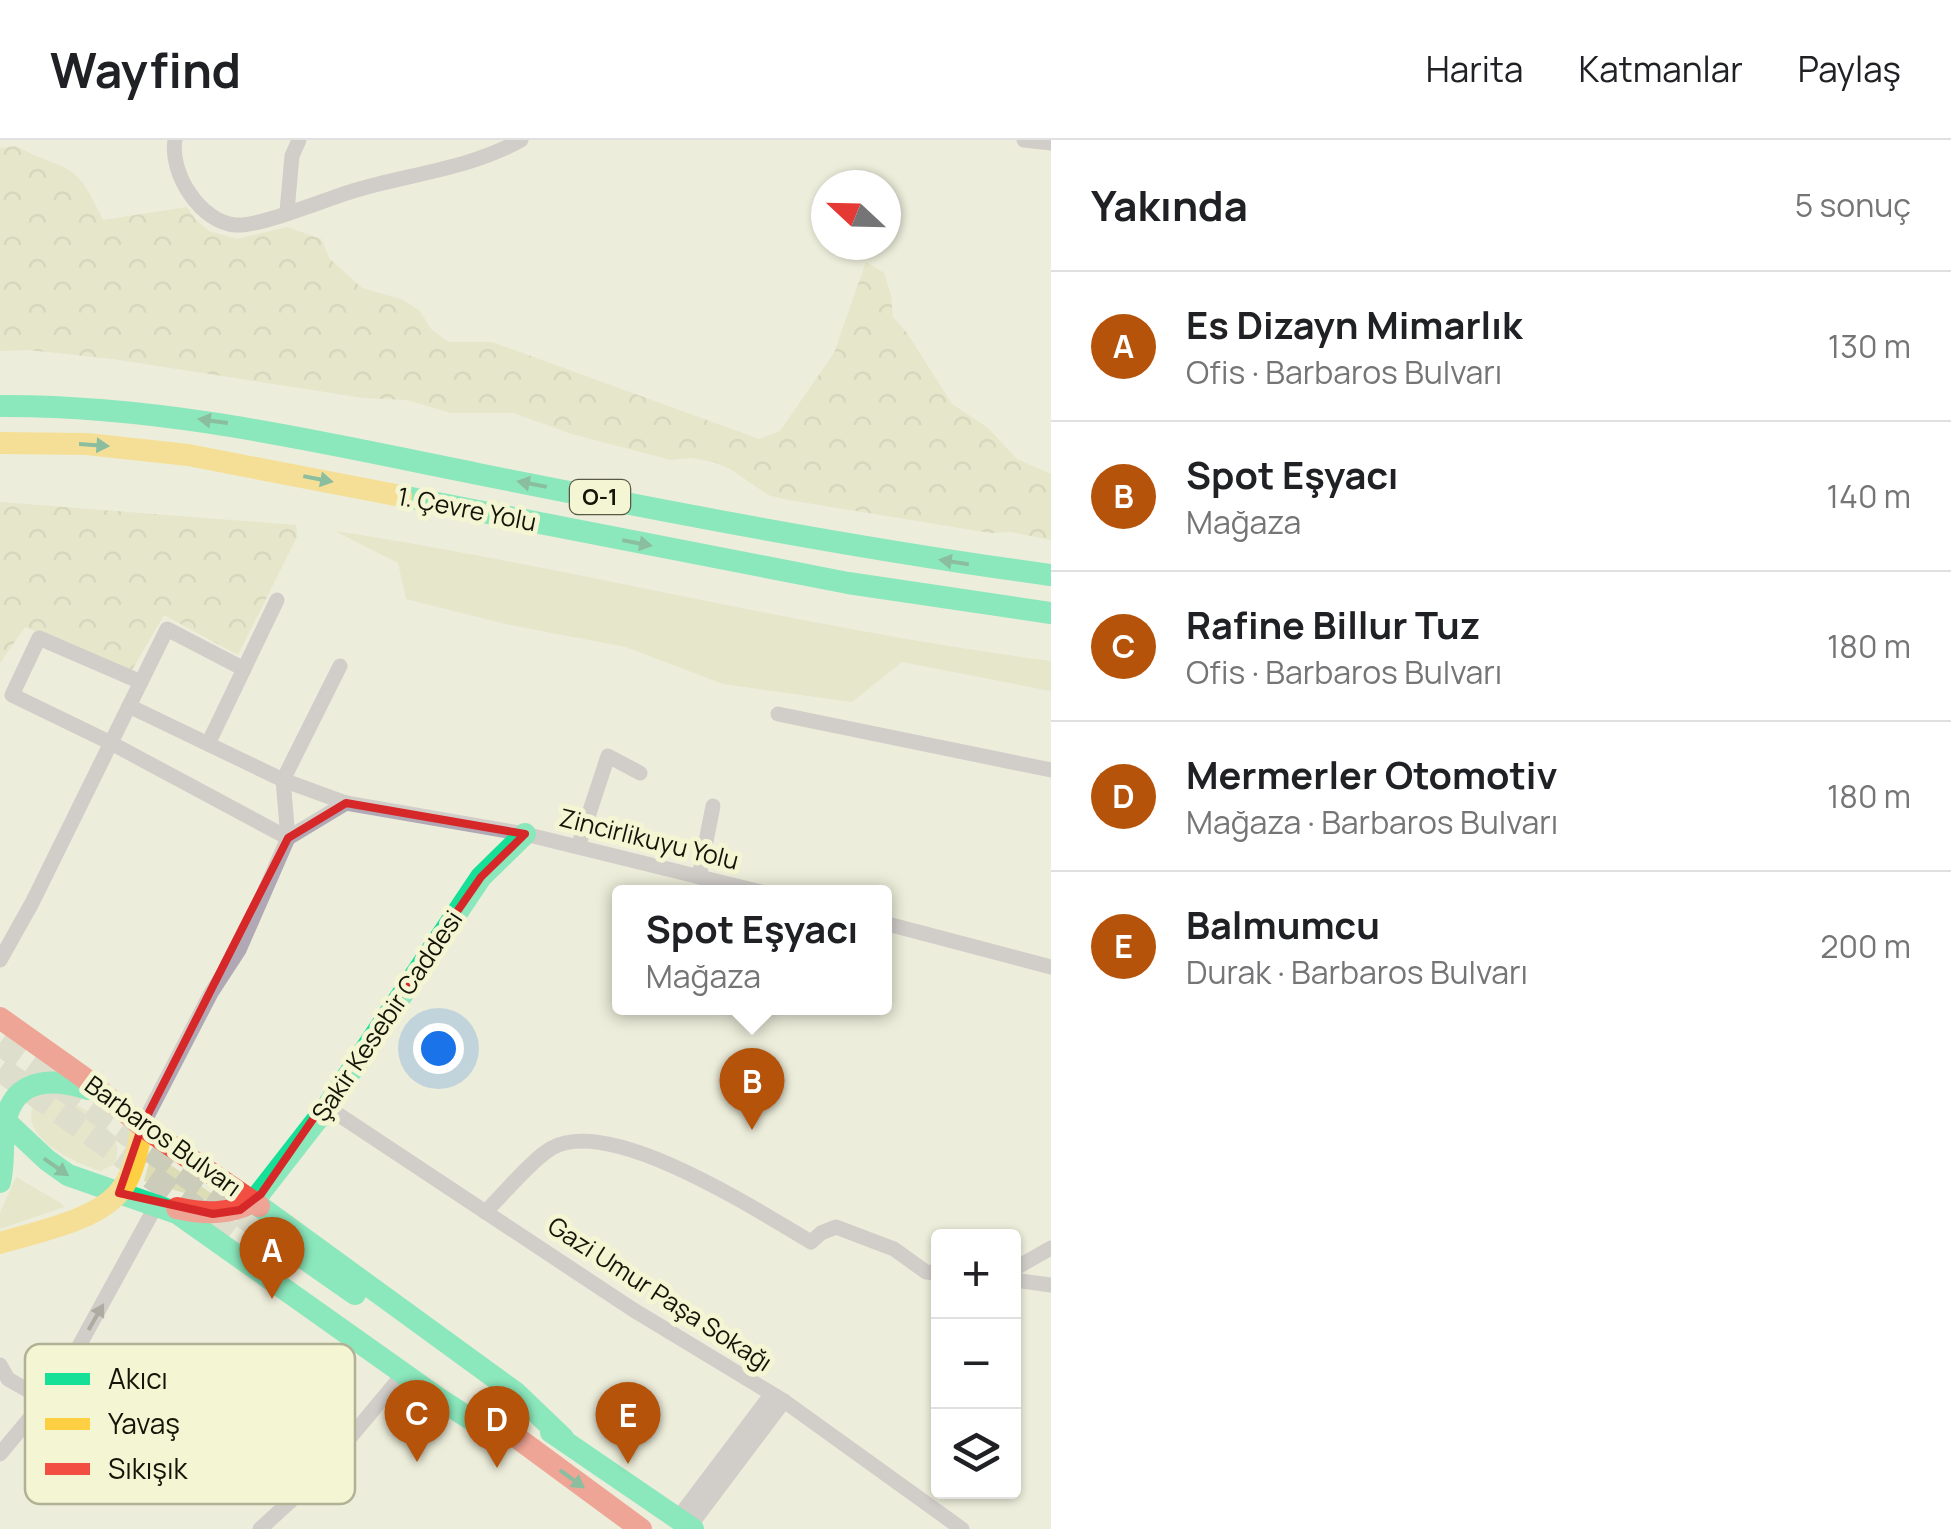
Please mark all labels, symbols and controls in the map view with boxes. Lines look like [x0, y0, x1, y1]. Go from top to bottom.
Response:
text: Wayfind [50, 37, 241, 102]
text: Harita [1426, 45, 1523, 93]
text: Katmanlar [1578, 45, 1743, 93]
text: Paylaş [1798, 45, 1901, 93]
north arrow [811, 170, 901, 260]
text: Yakında [1091, 176, 1248, 234]
text: 5 sonuç [1795, 183, 1911, 227]
text: Es Dizayn Mimarlık [1186, 298, 1522, 350]
text: A [1113, 324, 1134, 368]
text: 130 m [1828, 324, 1911, 368]
text: Ofis · Barbaros Bulvarı [1186, 350, 1502, 394]
one-way arrow [196, 412, 228, 428]
one-way arrow [79, 438, 111, 454]
text: Spot Eşyacı [1186, 448, 1398, 500]
one-way arrow [303, 472, 334, 487]
text: B [1113, 474, 1134, 518]
text: 140 m [1827, 474, 1911, 518]
one-way arrow [515, 476, 547, 491]
street label: 1. Çevre Yolu [395, 478, 539, 539]
road number: O-1 [570, 480, 630, 514]
text: Mağaza [1186, 500, 1301, 544]
one-way arrow [622, 535, 653, 551]
one-way arrow [938, 553, 970, 569]
text: Rafine Billur Tuz [1186, 598, 1480, 650]
text: C [1112, 624, 1135, 668]
text: 180 m [1827, 624, 1911, 668]
text: Ofis · Barbaros Bulvarı [1186, 650, 1502, 694]
text: Mermerler Otomotiv [1186, 748, 1558, 800]
text: D [1112, 774, 1135, 818]
text: 180 m [1827, 774, 1911, 818]
street label: Zincirlikuyu Yolu [556, 799, 742, 878]
text: Mağaza · Barbaros Bulvarı [1186, 800, 1558, 844]
popup [612, 885, 892, 1015]
text: Balmumcu [1186, 898, 1380, 950]
text: Spot Eşyacı [646, 902, 858, 954]
street label: Şakir Kesebir Caddesi [303, 903, 470, 1128]
text: E [1114, 924, 1133, 968]
text: 200 m [1820, 924, 1911, 968]
text: Durak · Barbaros Bulvarı [1186, 950, 1528, 994]
text: Mağaza [646, 954, 761, 998]
your location [413, 1023, 464, 1074]
pin: B [720, 1048, 784, 1130]
street label: Barbaros Bulvarı [78, 1067, 248, 1204]
one-way arrow [43, 1157, 69, 1176]
street label: Gazi Umur Paşa Sokağı [541, 1208, 779, 1379]
pin: A [240, 1216, 304, 1299]
map controls [931, 1229, 1021, 1499]
button: + [931, 1229, 1021, 1319]
one-way arrow [87, 1303, 104, 1331]
button: − [931, 1319, 1021, 1409]
legend [25, 1344, 355, 1504]
text: Akıcı [108, 1359, 168, 1397]
pin: C [384, 1380, 450, 1462]
pin: E [596, 1382, 660, 1464]
pin: D [464, 1386, 530, 1468]
text: Yavaş [108, 1404, 180, 1442]
button: layers [931, 1409, 1021, 1499]
text: Sıkışık [108, 1449, 188, 1487]
one-way arrow [558, 1469, 585, 1488]

